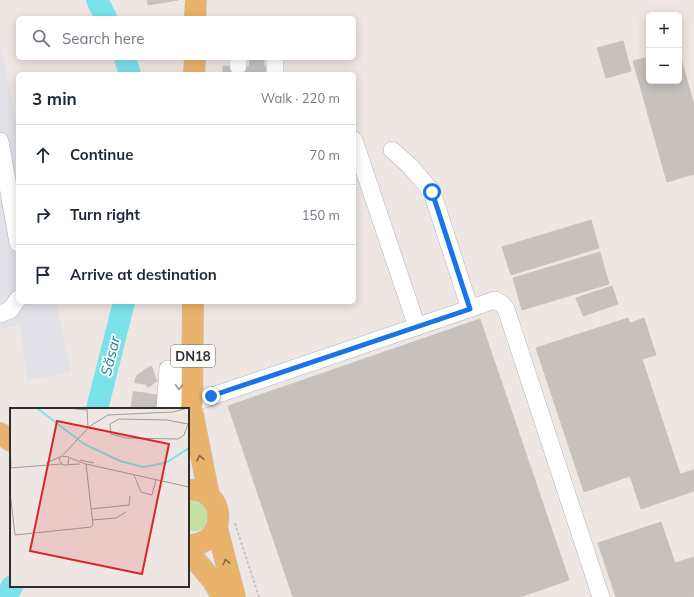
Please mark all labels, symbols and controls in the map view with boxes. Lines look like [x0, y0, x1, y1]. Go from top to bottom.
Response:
map controls [646, 12, 682, 84]
button: + [646, 12, 682, 48]
search box [16, 16, 356, 60]
icon: search [30, 27, 52, 49]
text: Search here [62, 29, 144, 48]
button: − [646, 48, 682, 84]
text: 3 min [32, 88, 77, 109]
text: Walk · 220 m [261, 90, 340, 106]
icon: ahead [32, 144, 54, 166]
text: Continue [70, 145, 133, 164]
text: 70 m [310, 147, 340, 163]
route start [423, 183, 441, 201]
icon: right [32, 204, 54, 226]
text: Turn right [70, 205, 140, 224]
text: 150 m [302, 207, 340, 223]
icon: arrive [32, 264, 54, 286]
text: Arrive at destination [70, 265, 217, 284]
water label: Săsar [96, 334, 124, 378]
road number: DN18 [171, 345, 215, 367]
one-way arrow [175, 384, 183, 390]
route end [202, 387, 220, 405]
inset map [10, 408, 189, 587]
one-way arrow [197, 454, 205, 461]
one-way arrow [223, 559, 231, 565]

